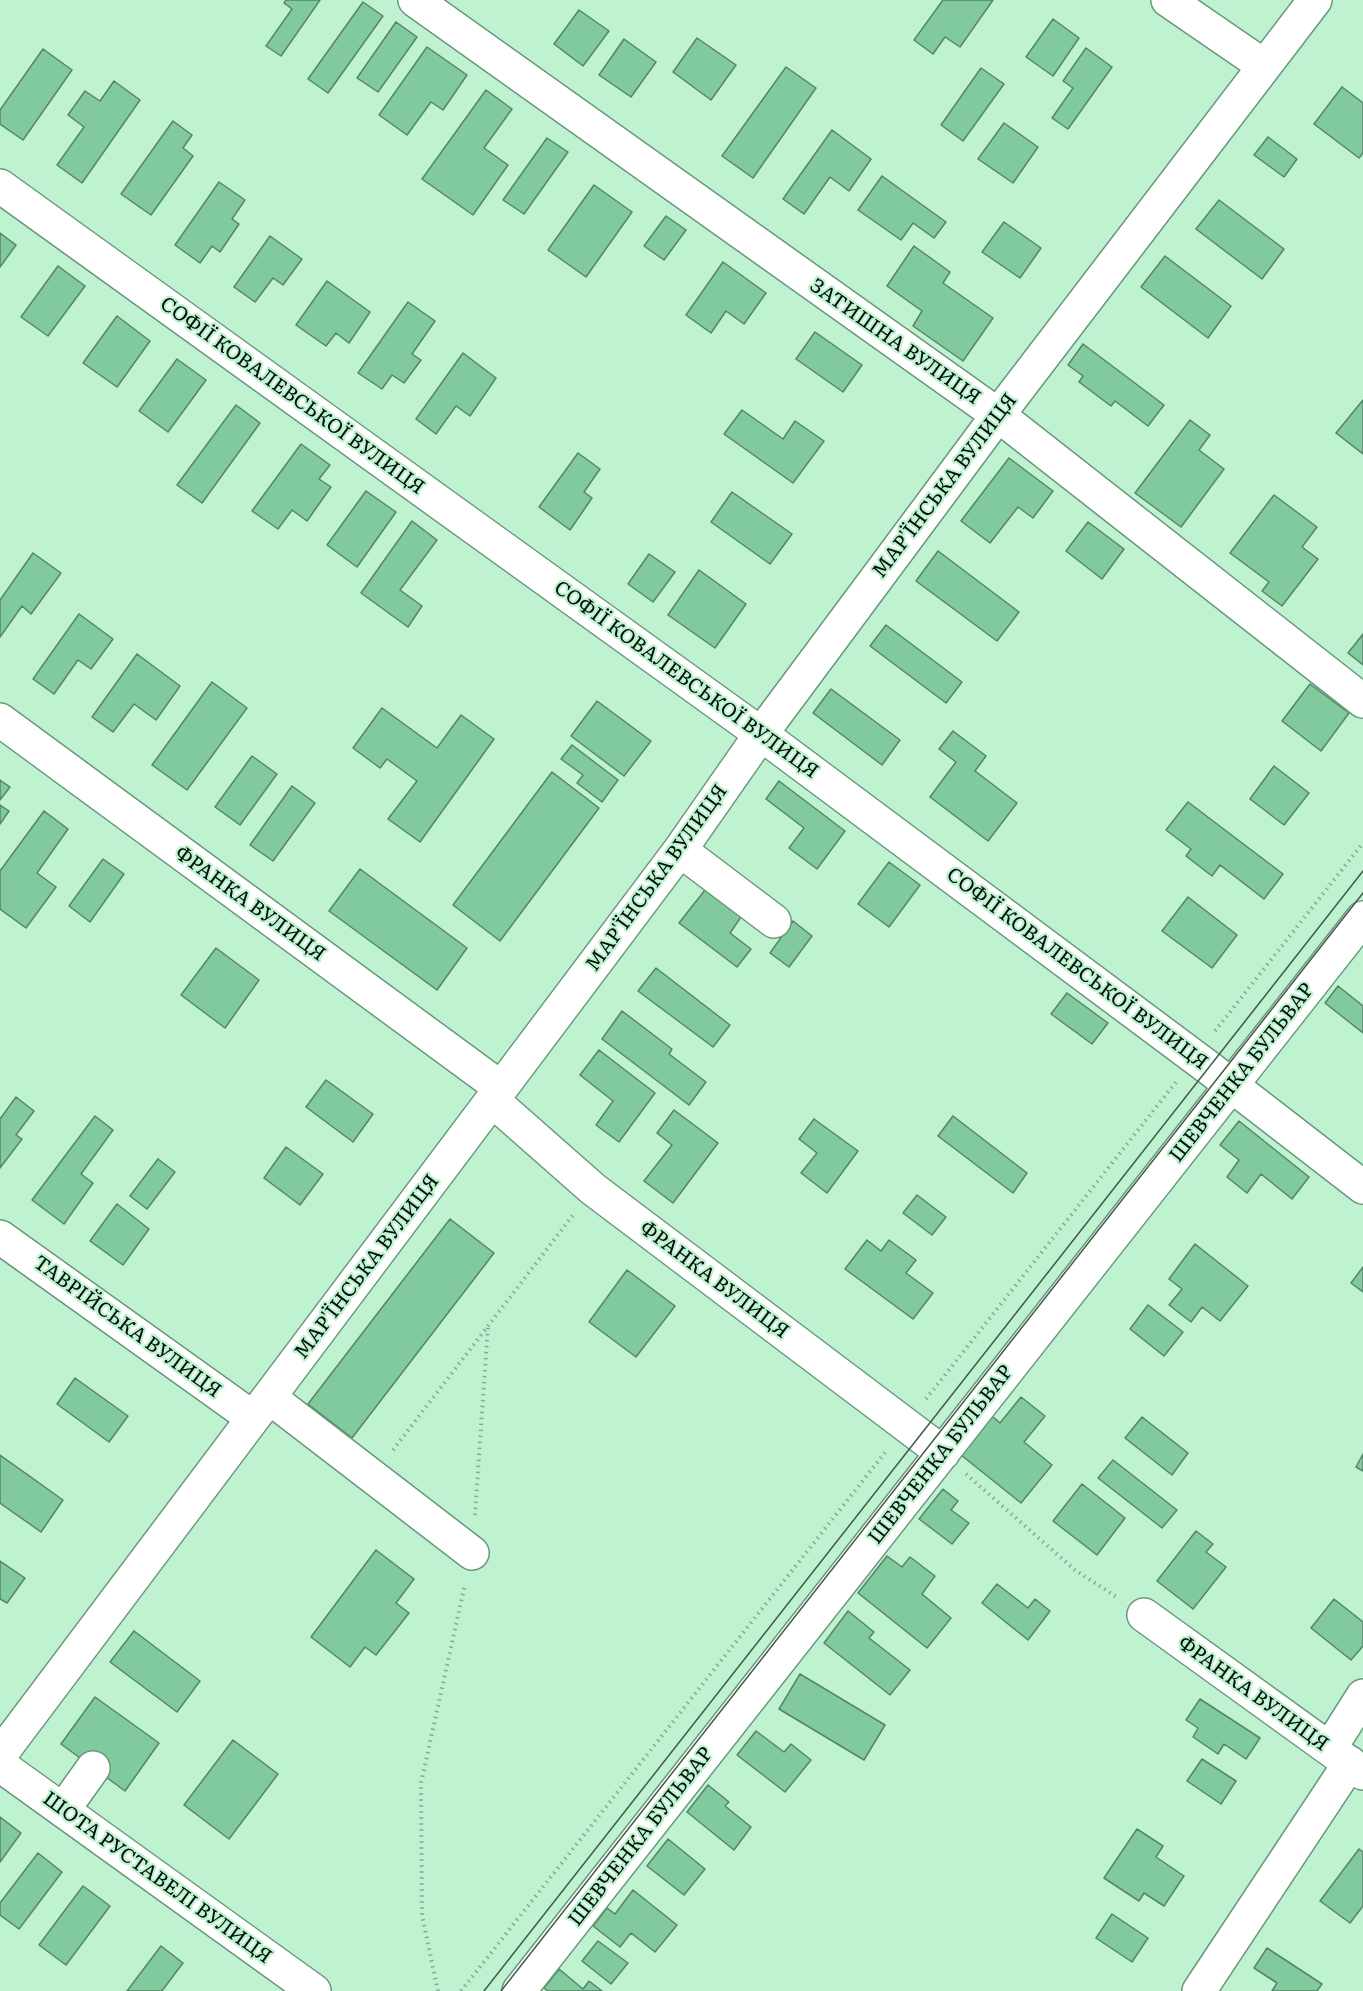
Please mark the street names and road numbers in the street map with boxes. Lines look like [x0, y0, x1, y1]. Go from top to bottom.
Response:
street label: ЗАТИШНА ВУЛИЦЯ [805, 274, 985, 410]
street label: СОФІЇ КОВАЛЕВСЬКОЇ ВУЛИЦЯ [155, 292, 429, 500]
street label: МАР'ЇНСЬКА ВУЛИЦЯ [868, 389, 1022, 583]
street label: СОФІЇ КОВАЛЕВСЬКОЇ ВУЛИЦЯ [549, 576, 823, 784]
street label: МАР'ЇНСЬКА ВУЛИЦЯ [581, 780, 733, 976]
street label: ФРАНКА ВУЛИЦЯ [170, 841, 330, 967]
street label: СОФІЇ КОВАЛЕВСЬКОЇ ВУЛИЦЯ [942, 863, 1212, 1075]
street label: ШЕВЧЕНКА БУЛЬВАР [1165, 979, 1319, 1167]
street label: МАР'ЇНСЬКА ВУЛИЦЯ [290, 1170, 444, 1364]
street label: ФРАНКА ВУЛИЦЯ [635, 1216, 793, 1344]
street label: ТАВРІЙСЬКА ВУЛИЦЯ [28, 1251, 226, 1403]
street label: ШЕВЧЕНКА БУЛЬВАР [864, 1361, 1018, 1549]
street label: ФРАНКА ВУЛИЦЯ [1173, 1631, 1333, 1757]
street label: ШЕВЧЕНКА БУЛЬВАР [564, 1743, 718, 1931]
street label: ШОТА РУСТАВЕЛІ ВУЛИЦЯ [38, 1787, 276, 1969]

